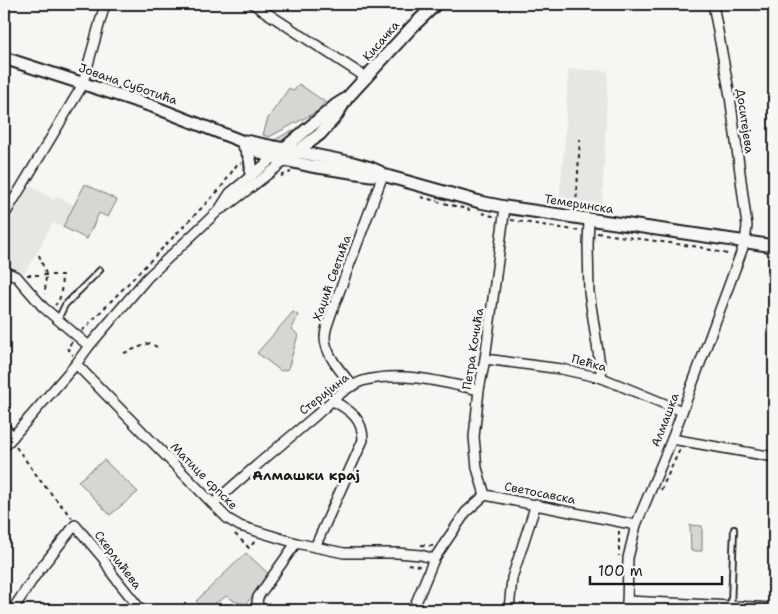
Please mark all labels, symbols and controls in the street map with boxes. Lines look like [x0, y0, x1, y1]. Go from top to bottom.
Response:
street label: Кисачка [359, 17, 403, 64]
street label: Јована Суботића [77, 60, 180, 109]
street label: Доситејева [733, 88, 758, 155]
street label: Темеринска [543, 191, 615, 217]
street label: Хаџић Светића [309, 233, 355, 323]
street label: Петра Кочића [459, 307, 487, 391]
street label: Пећка [570, 351, 609, 375]
street label: Стеријина [296, 369, 353, 418]
street label: Алмашка [647, 390, 683, 449]
street label: Матице српске [167, 439, 241, 513]
district label: Алмашки крај [252, 466, 360, 484]
street label: Светосавска [503, 478, 577, 508]
street label: Скерлићева [91, 528, 146, 593]
scale bar [590, 554, 723, 586]
text: 100 m [598, 561, 643, 581]

